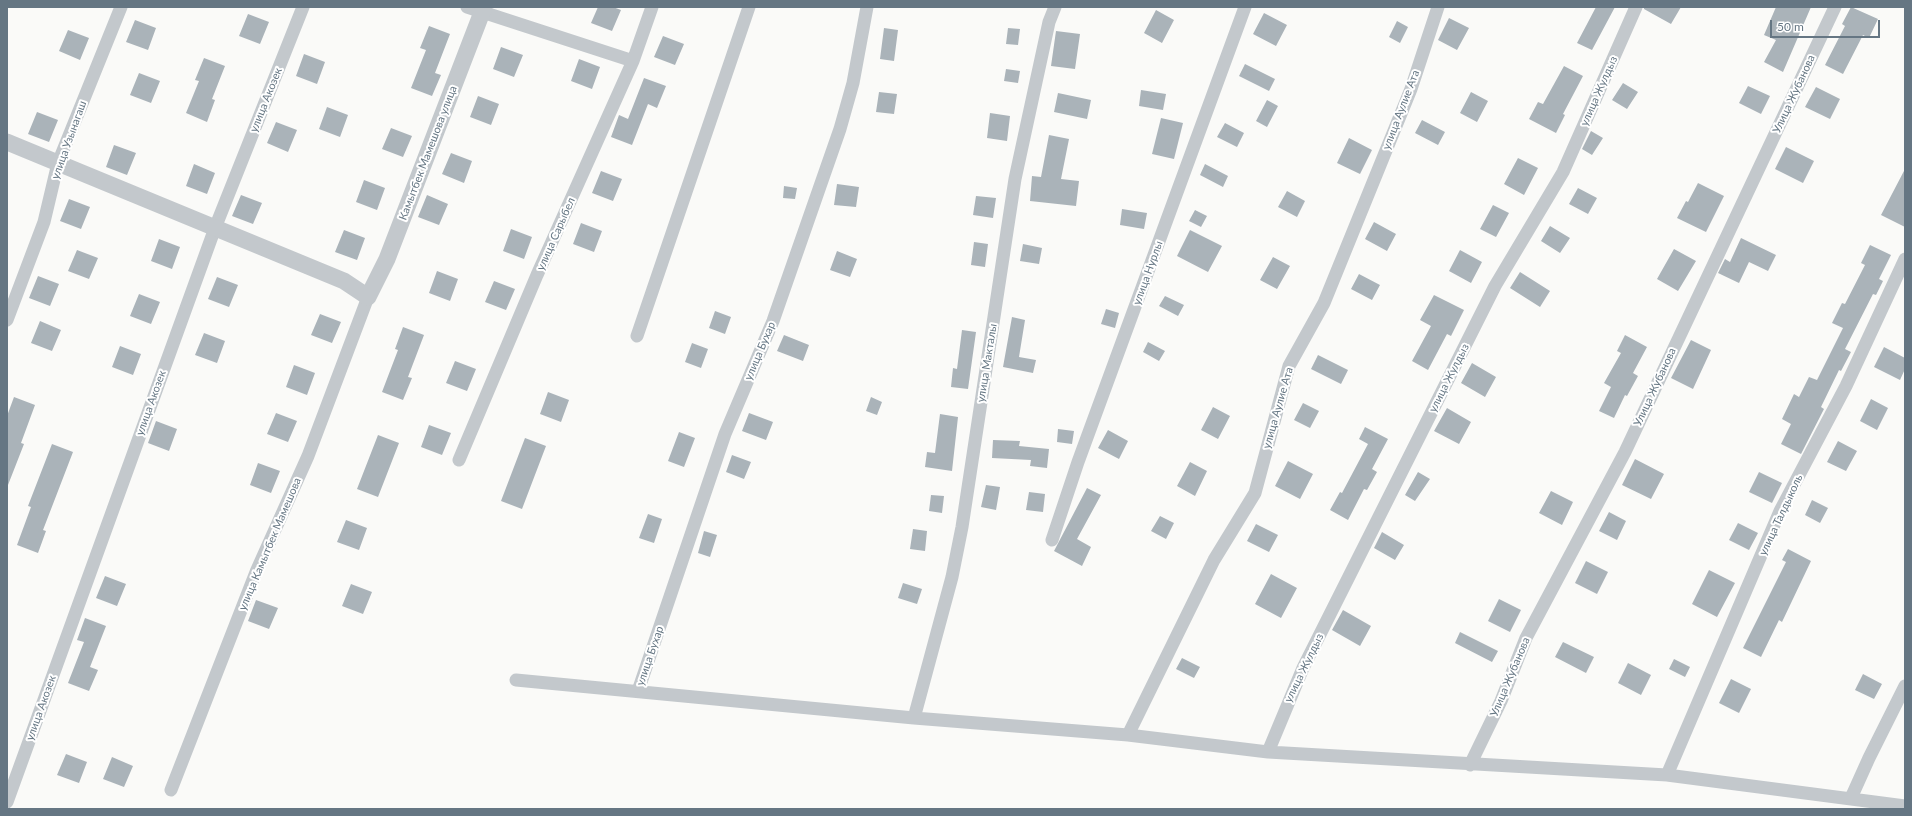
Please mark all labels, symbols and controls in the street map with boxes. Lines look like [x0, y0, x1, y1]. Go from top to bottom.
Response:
scale bar [1772, 12, 1882, 38]
text: 50 m [1777, 19, 1804, 34]
street label: Улица Жубанова [1770, 53, 1818, 135]
street label: улица Жулдыз [1578, 54, 1620, 128]
street label: улица Акозек [247, 66, 285, 134]
street label: улица Аулие Ата [1380, 68, 1422, 152]
street label: Камытбек Мамешова улица [396, 84, 460, 222]
street label: улица Узынагаш [49, 99, 89, 181]
street label: улица Сарыбел [534, 195, 578, 273]
street label: улица Нурлы [1130, 239, 1166, 307]
street label: улица Бухар [742, 320, 778, 382]
street label: улица Макталы [974, 323, 1000, 403]
street label: улица Жулдыз [1426, 342, 1472, 414]
street label: Улица Жубанова [1631, 346, 1679, 428]
street label: улица Аулие Ата [1260, 366, 1296, 450]
street label: улица Акозек [133, 369, 169, 437]
street label: улица Талдыколь [1756, 472, 1806, 558]
street label: улица Камытбек Мамешова [236, 476, 304, 612]
street label: улица Бухар [634, 624, 666, 688]
street label: улица Жулдыз [1282, 631, 1326, 705]
street label: Улица Жубанова [1487, 635, 1533, 719]
street label: улица Акозек [23, 674, 59, 742]

